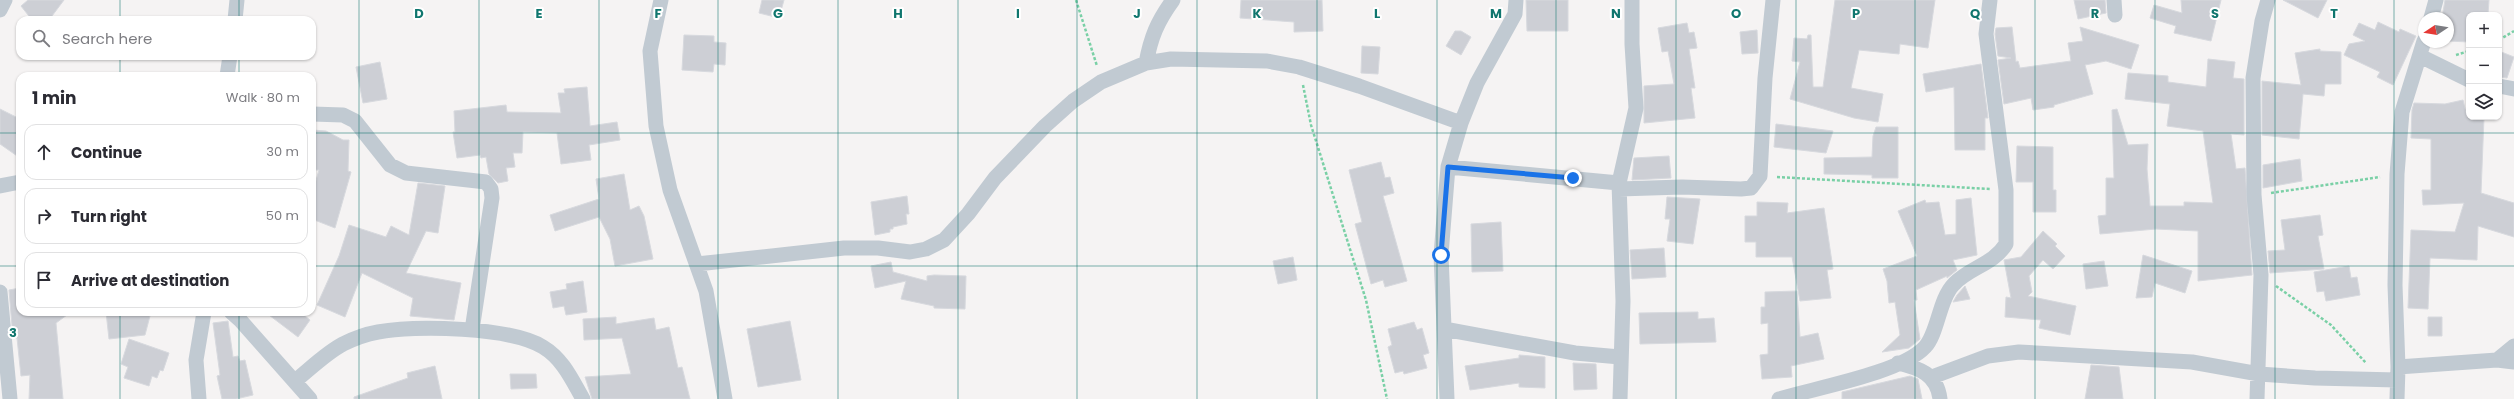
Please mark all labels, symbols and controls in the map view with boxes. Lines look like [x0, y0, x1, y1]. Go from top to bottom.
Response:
text: D [414, 4, 424, 23]
text: E [535, 4, 543, 23]
text: F [654, 4, 662, 23]
text: G [773, 4, 783, 23]
text: H [893, 4, 903, 23]
text: I [1016, 4, 1020, 23]
text: J [1133, 4, 1141, 23]
text: K [1252, 4, 1262, 23]
text: L [1374, 4, 1380, 23]
text: M [1490, 4, 1502, 23]
text: N [1611, 4, 1621, 23]
text: O [1731, 4, 1741, 23]
text: P [1852, 4, 1860, 23]
text: Q [1970, 4, 1980, 23]
text: R [2091, 4, 2099, 23]
text: S [2211, 4, 2219, 23]
text: T [2330, 4, 2338, 23]
north arrow [2418, 12, 2454, 48]
map controls [2466, 12, 2502, 120]
button: + [2466, 12, 2502, 48]
search box [16, 16, 316, 60]
icon: search [30, 27, 52, 49]
text: Search here [62, 28, 152, 49]
button: − [2466, 48, 2502, 84]
button: layers [2466, 84, 2502, 120]
text: 1 min [32, 86, 76, 110]
text: Walk · 80 m [226, 88, 300, 107]
icon: ahead [33, 141, 55, 163]
text: Continue [71, 142, 142, 163]
text: 30 m [266, 142, 299, 161]
route end [1564, 169, 1582, 187]
icon: right [33, 205, 55, 227]
text: Turn right [71, 206, 147, 227]
text: 50 m [266, 206, 299, 225]
route start [1432, 246, 1450, 264]
icon: arrive [33, 269, 55, 291]
text: Arrive at destination [71, 270, 229, 291]
text: 3 [9, 323, 17, 342]

